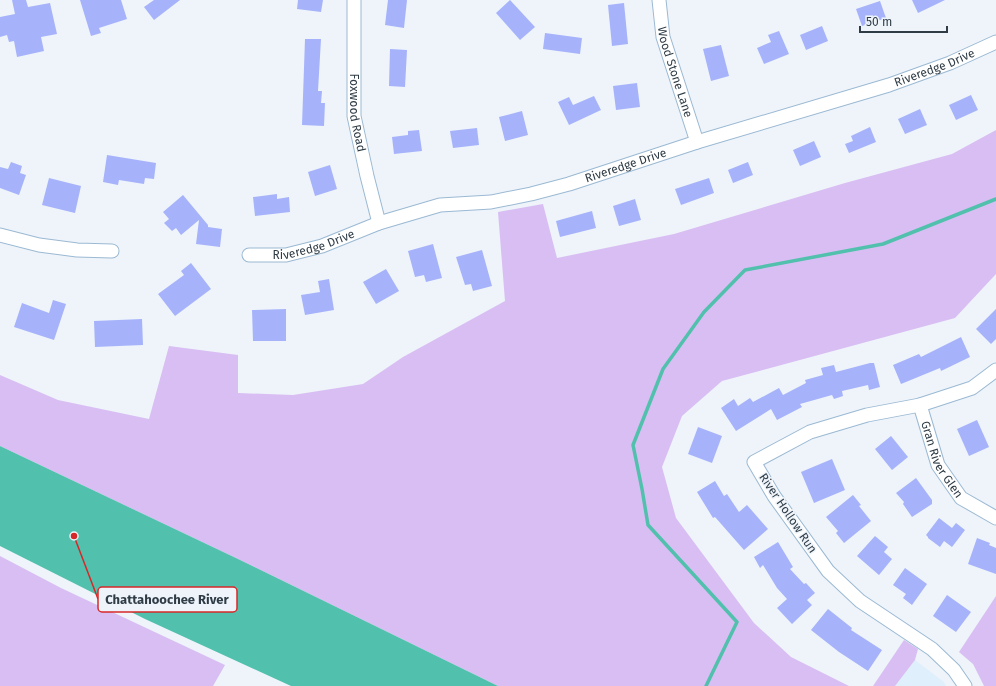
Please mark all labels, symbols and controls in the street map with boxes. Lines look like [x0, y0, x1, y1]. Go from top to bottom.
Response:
scale bar [860, 8, 947, 34]
text: 50 m [866, 15, 892, 29]
street label: Wood Stone Lane [655, 26, 696, 119]
street label: Riveredge Drive [892, 46, 977, 90]
street label: Foxwood Road [347, 74, 369, 153]
street label: Riveredge Drive [583, 145, 668, 185]
street label: Riveredge Drive [272, 227, 357, 262]
street label: Gran River Glen [918, 419, 966, 501]
street label: River Hollow Run [756, 471, 820, 555]
callout: Chattahoochee River [98, 587, 237, 612]
text: Chattahoochee River [105, 592, 230, 607]

